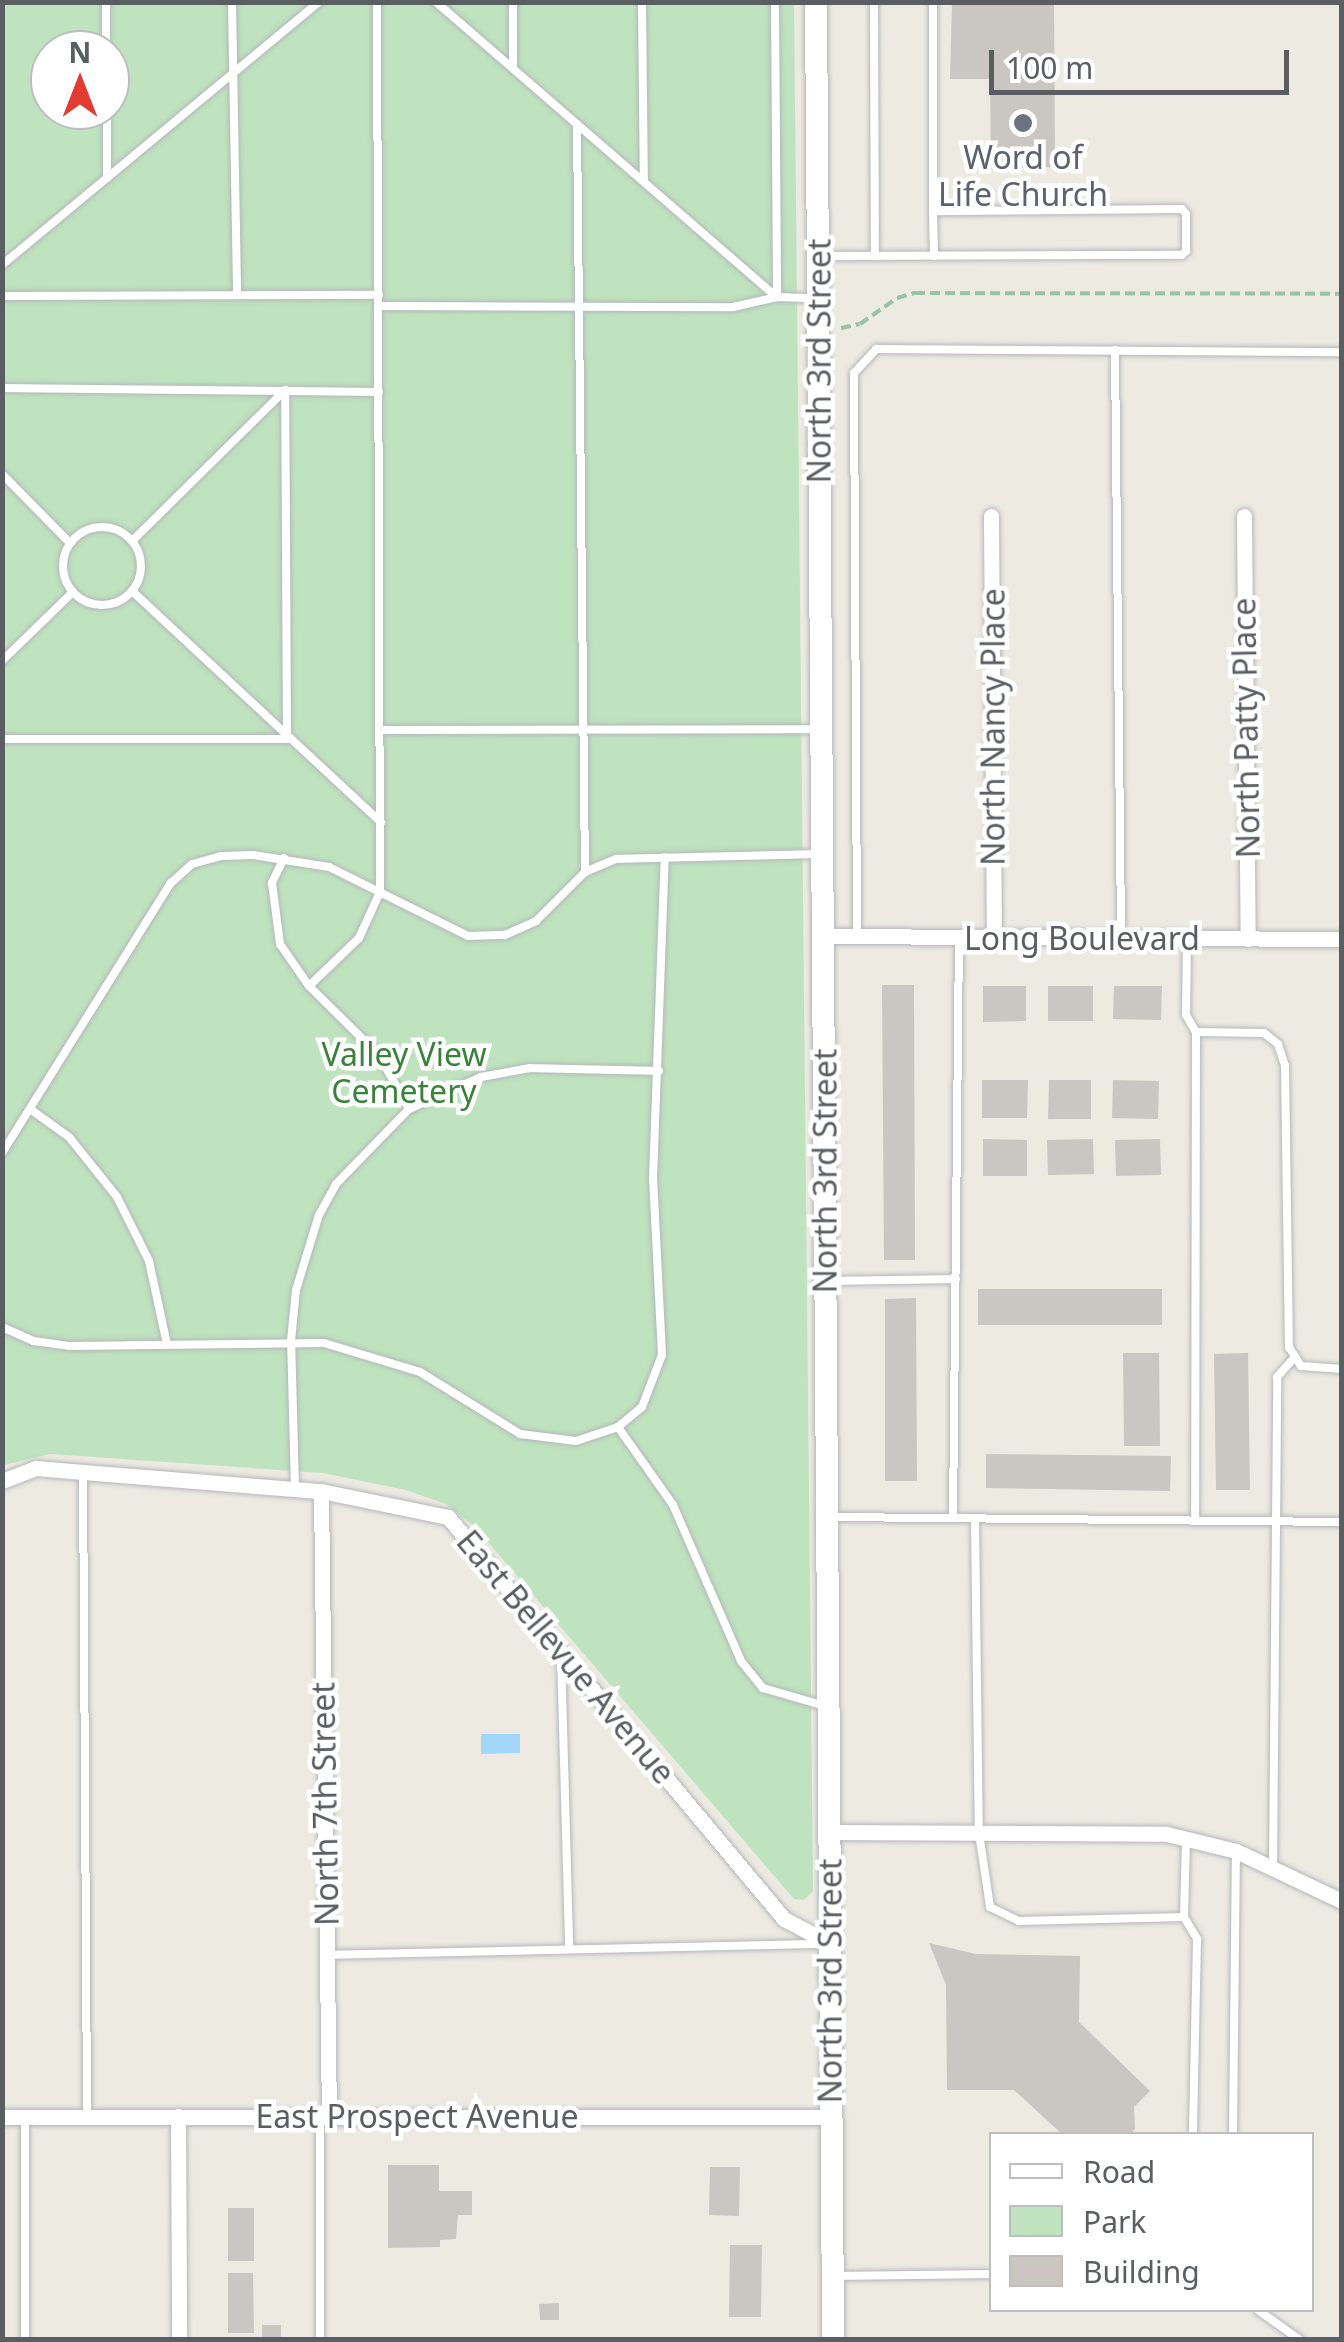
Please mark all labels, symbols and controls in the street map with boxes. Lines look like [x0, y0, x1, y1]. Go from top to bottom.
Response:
north arrow [30, 30, 130, 130]
scale bar [994, 30, 1294, 92]
text: N [69, 33, 91, 71]
text: 100 m [1006, 47, 1093, 88]
marker: Word of Life Church [1012, 112, 1034, 134]
place label: Word of Life Church [938, 139, 1108, 214]
street label: North 3rd Street [800, 239, 838, 483]
street label: North Nancy Place [974, 588, 1012, 866]
street label: North Patty Place [1225, 597, 1267, 859]
street label: Long Boulevard [964, 919, 1200, 957]
park label: Valley View Cemetery [321, 1036, 487, 1111]
street label: North 3rd Street [806, 1049, 844, 1293]
street label: East Bellevue Avenue [449, 1523, 683, 1791]
street label: North 7th Street [304, 1682, 346, 1926]
street label: North 3rd Street [811, 1859, 849, 2103]
street label: East Prospect Avenue [256, 2097, 578, 2135]
legend [989, 2132, 1314, 2312]
text: Road [1083, 2151, 1155, 2192]
text: Park [1083, 2201, 1146, 2242]
text: Building [1083, 2251, 1200, 2292]

